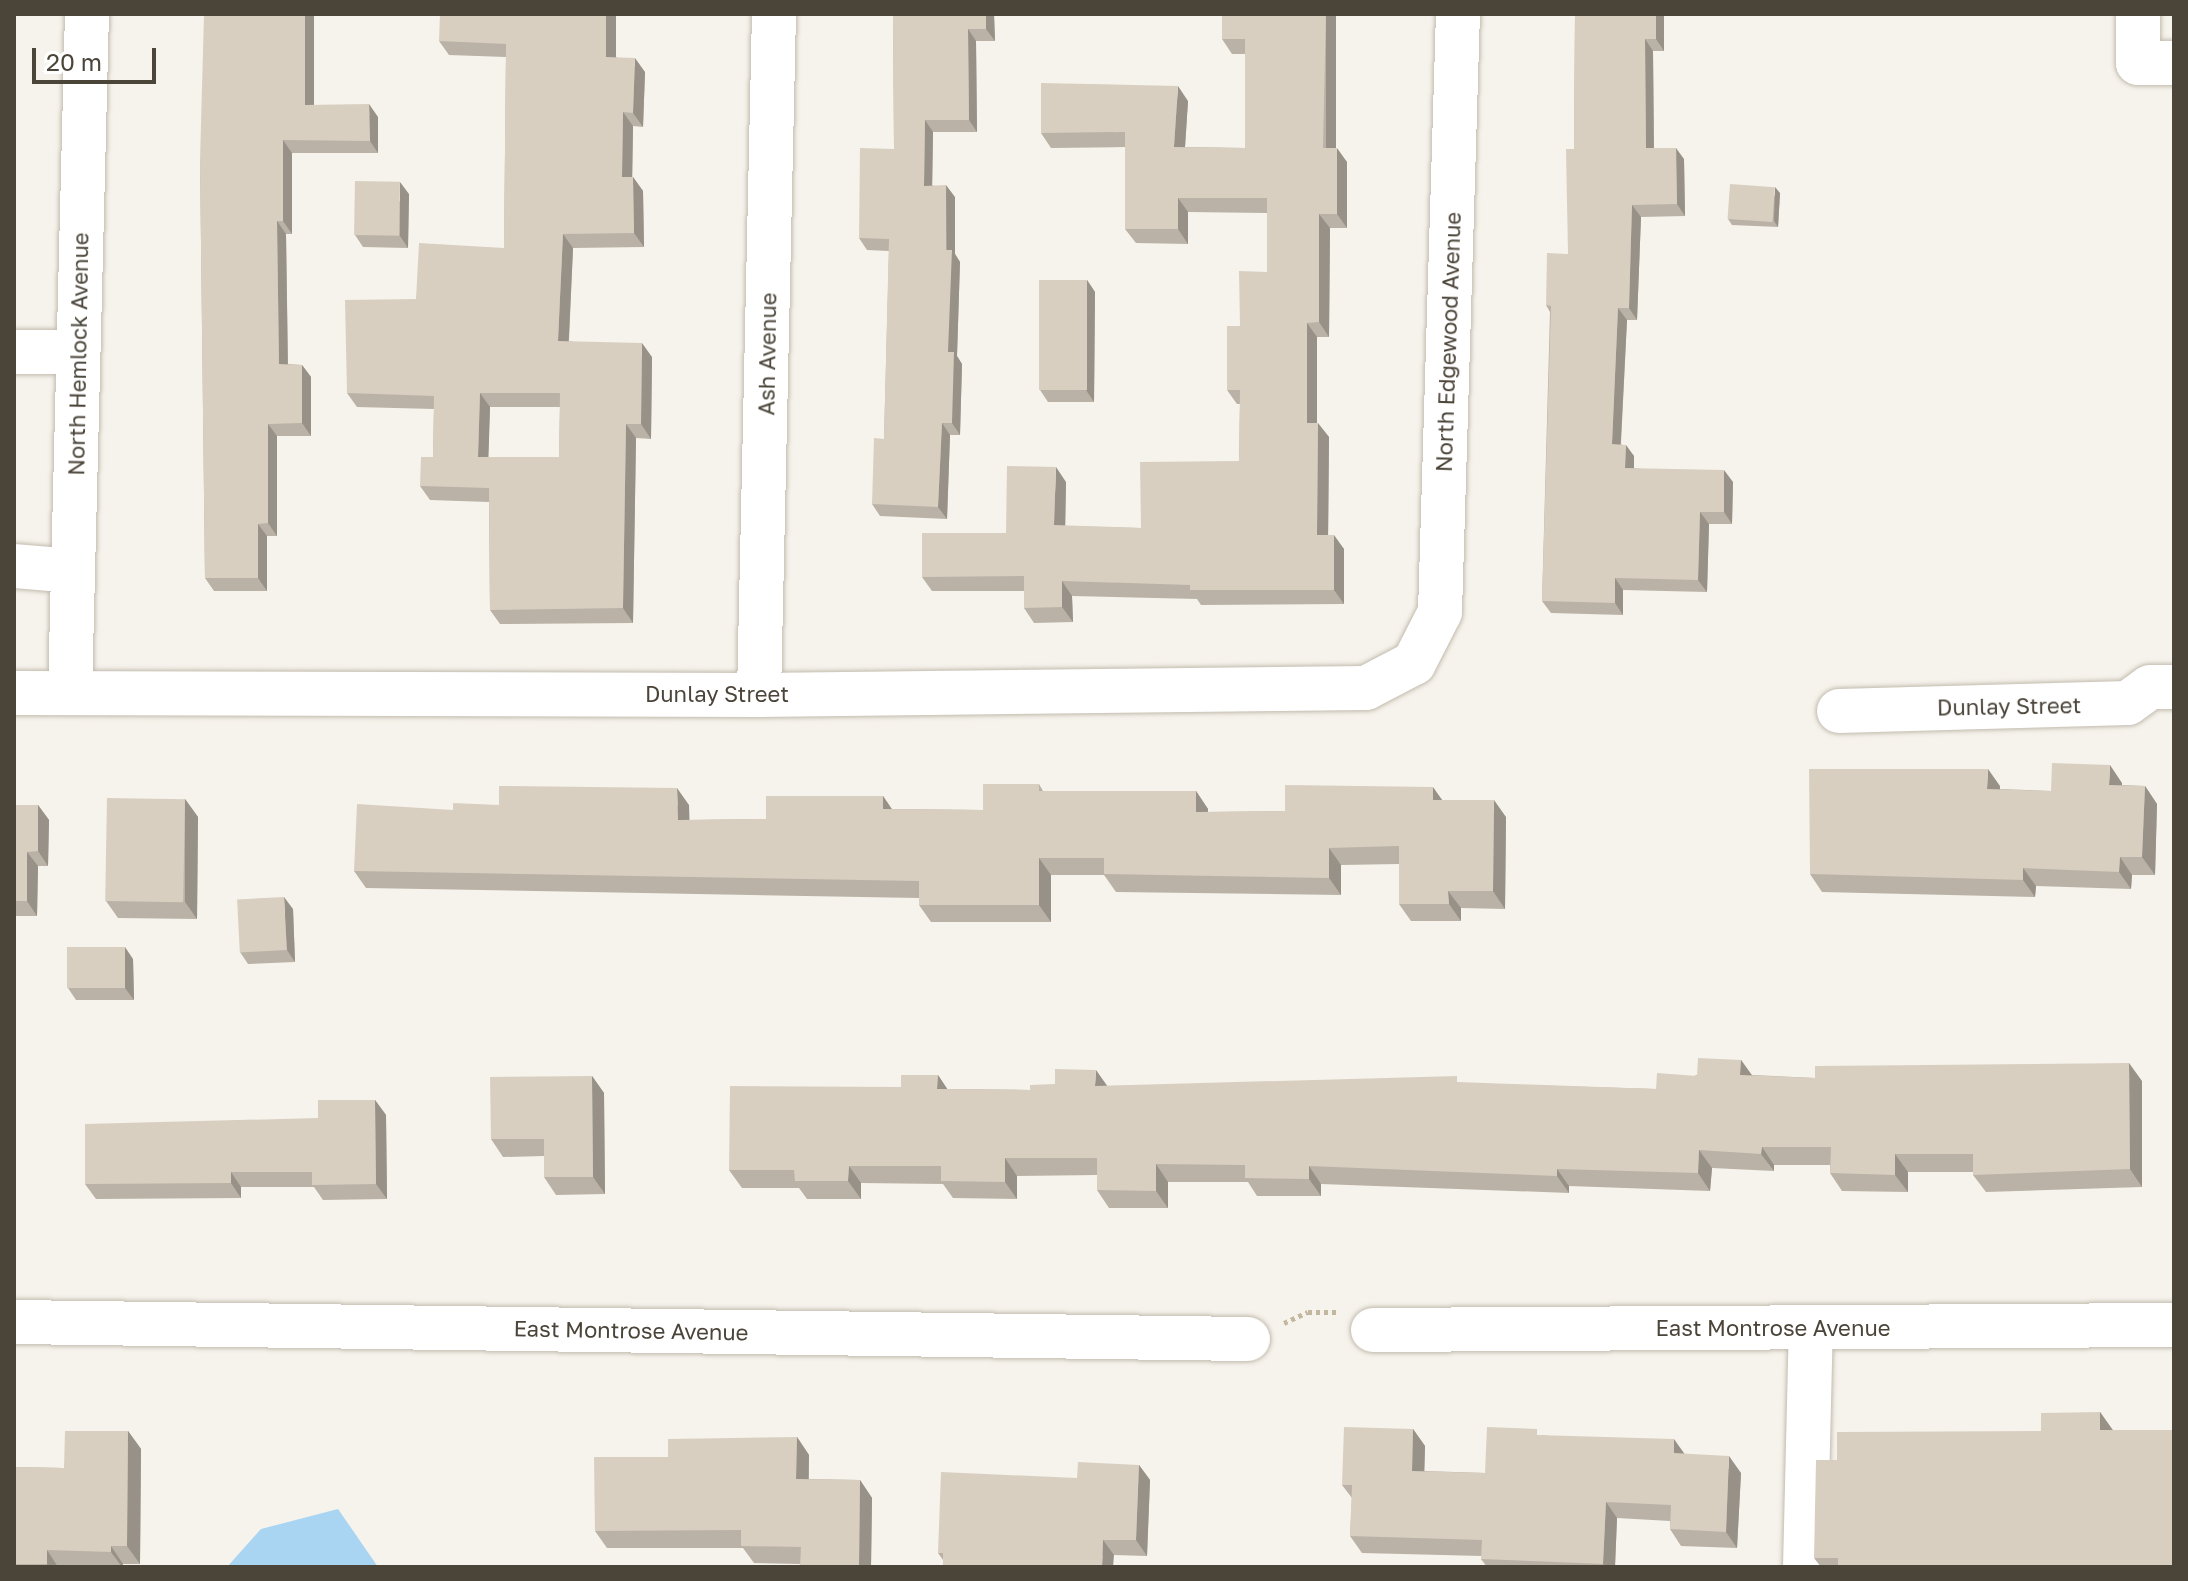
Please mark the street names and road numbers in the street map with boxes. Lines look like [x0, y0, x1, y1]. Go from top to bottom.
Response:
street label: North Edgewood Avenue [1430, 211, 1466, 473]
street label: North Hemlock Avenue [63, 232, 93, 476]
street label: Ash Avenue [753, 292, 781, 416]
street label: Dunlay Street [645, 681, 789, 707]
street label: Dunlay Street [1937, 692, 2081, 720]
street label: East Montrose Avenue [513, 1315, 749, 1345]
street label: East Montrose Avenue [1656, 1315, 1890, 1341]

